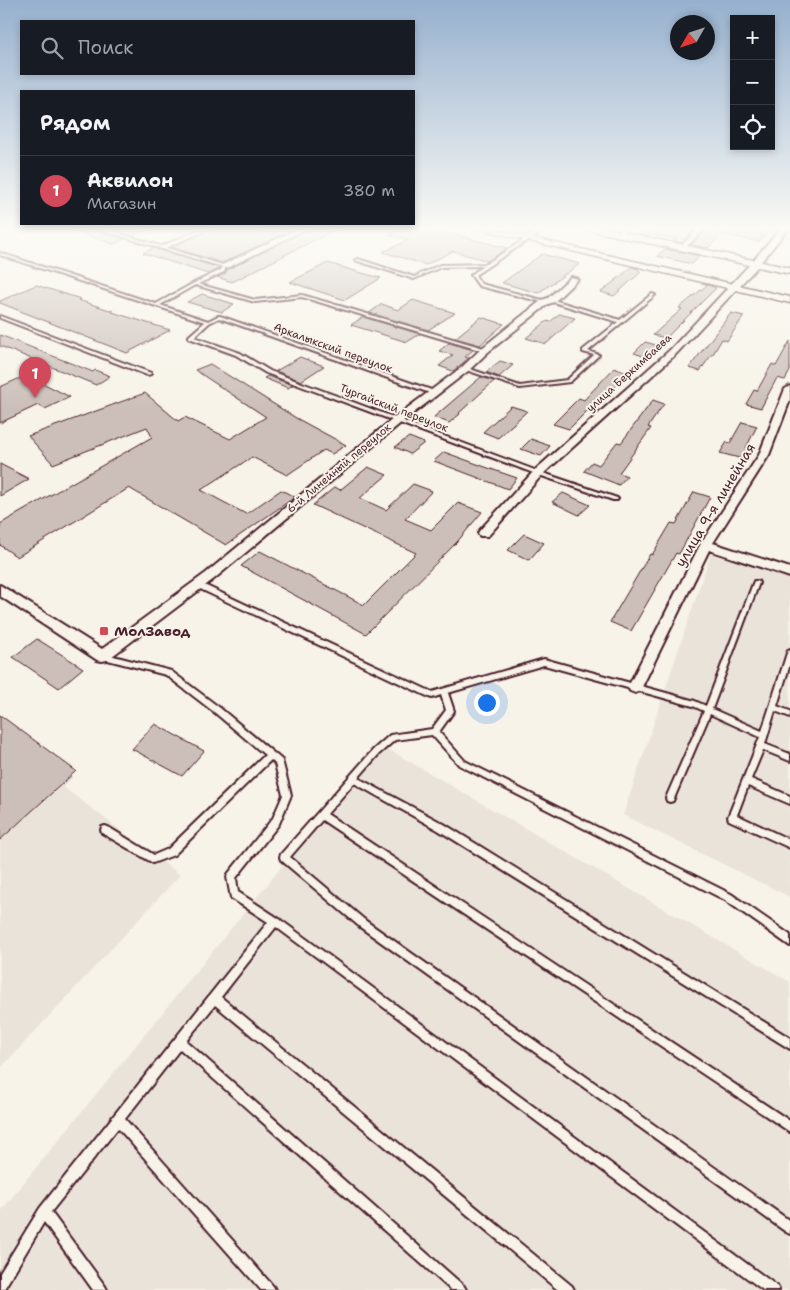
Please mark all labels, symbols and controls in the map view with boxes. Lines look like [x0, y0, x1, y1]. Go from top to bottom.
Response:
north arrow [670, 15, 715, 60]
map controls [730, 15, 775, 150]
button: + [730, 15, 775, 60]
search box [20, 20, 415, 75]
icon: search [38, 34, 66, 62]
text: Поиск [78, 35, 133, 60]
button: − [730, 60, 775, 105]
button: locate [730, 105, 775, 150]
text: Рядом [40, 109, 110, 137]
text: Аквилон [87, 168, 173, 193]
text: 1 [52, 180, 60, 201]
text: 380 m [343, 180, 395, 201]
text: Магазин [87, 193, 156, 214]
street label: Аркалыкский переулок [272, 320, 395, 377]
street label: улица Беркимбаева [583, 330, 675, 415]
pin: 1 [19, 357, 51, 398]
street label: Тургайский переулок [338, 380, 451, 436]
street label: 6-й Линейный переулок [284, 420, 395, 516]
street label: улица 9-я линейная [671, 440, 759, 570]
place label: МолЗавод [114, 622, 191, 640]
marker: МолЗавод [98, 625, 110, 637]
your location [474, 690, 500, 716]

